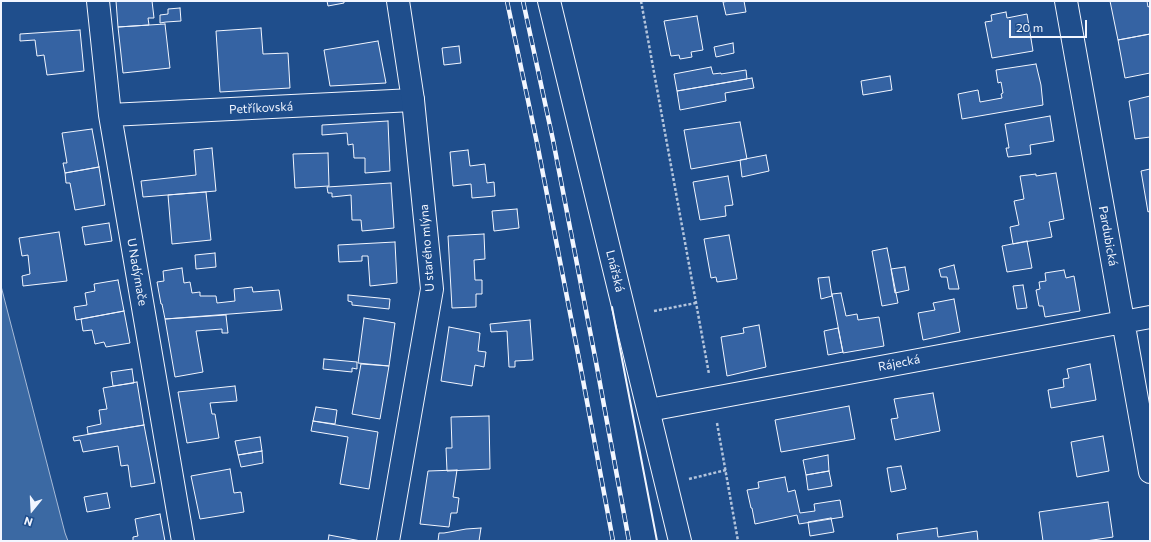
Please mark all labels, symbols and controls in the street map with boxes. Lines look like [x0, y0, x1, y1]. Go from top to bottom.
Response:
scale bar [1011, 12, 1089, 38]
text: 20 m [1016, 20, 1043, 34]
street label: Petříkovská [229, 99, 293, 117]
street label: U starého mlýna [417, 204, 437, 292]
street label: Pardubická [1096, 205, 1120, 267]
street label: U Nadýmače [124, 237, 150, 307]
street label: Lnářská [603, 249, 627, 293]
street label: Rájecká [877, 352, 921, 374]
north arrow [12, 490, 52, 530]
text: N [22, 514, 34, 529]

